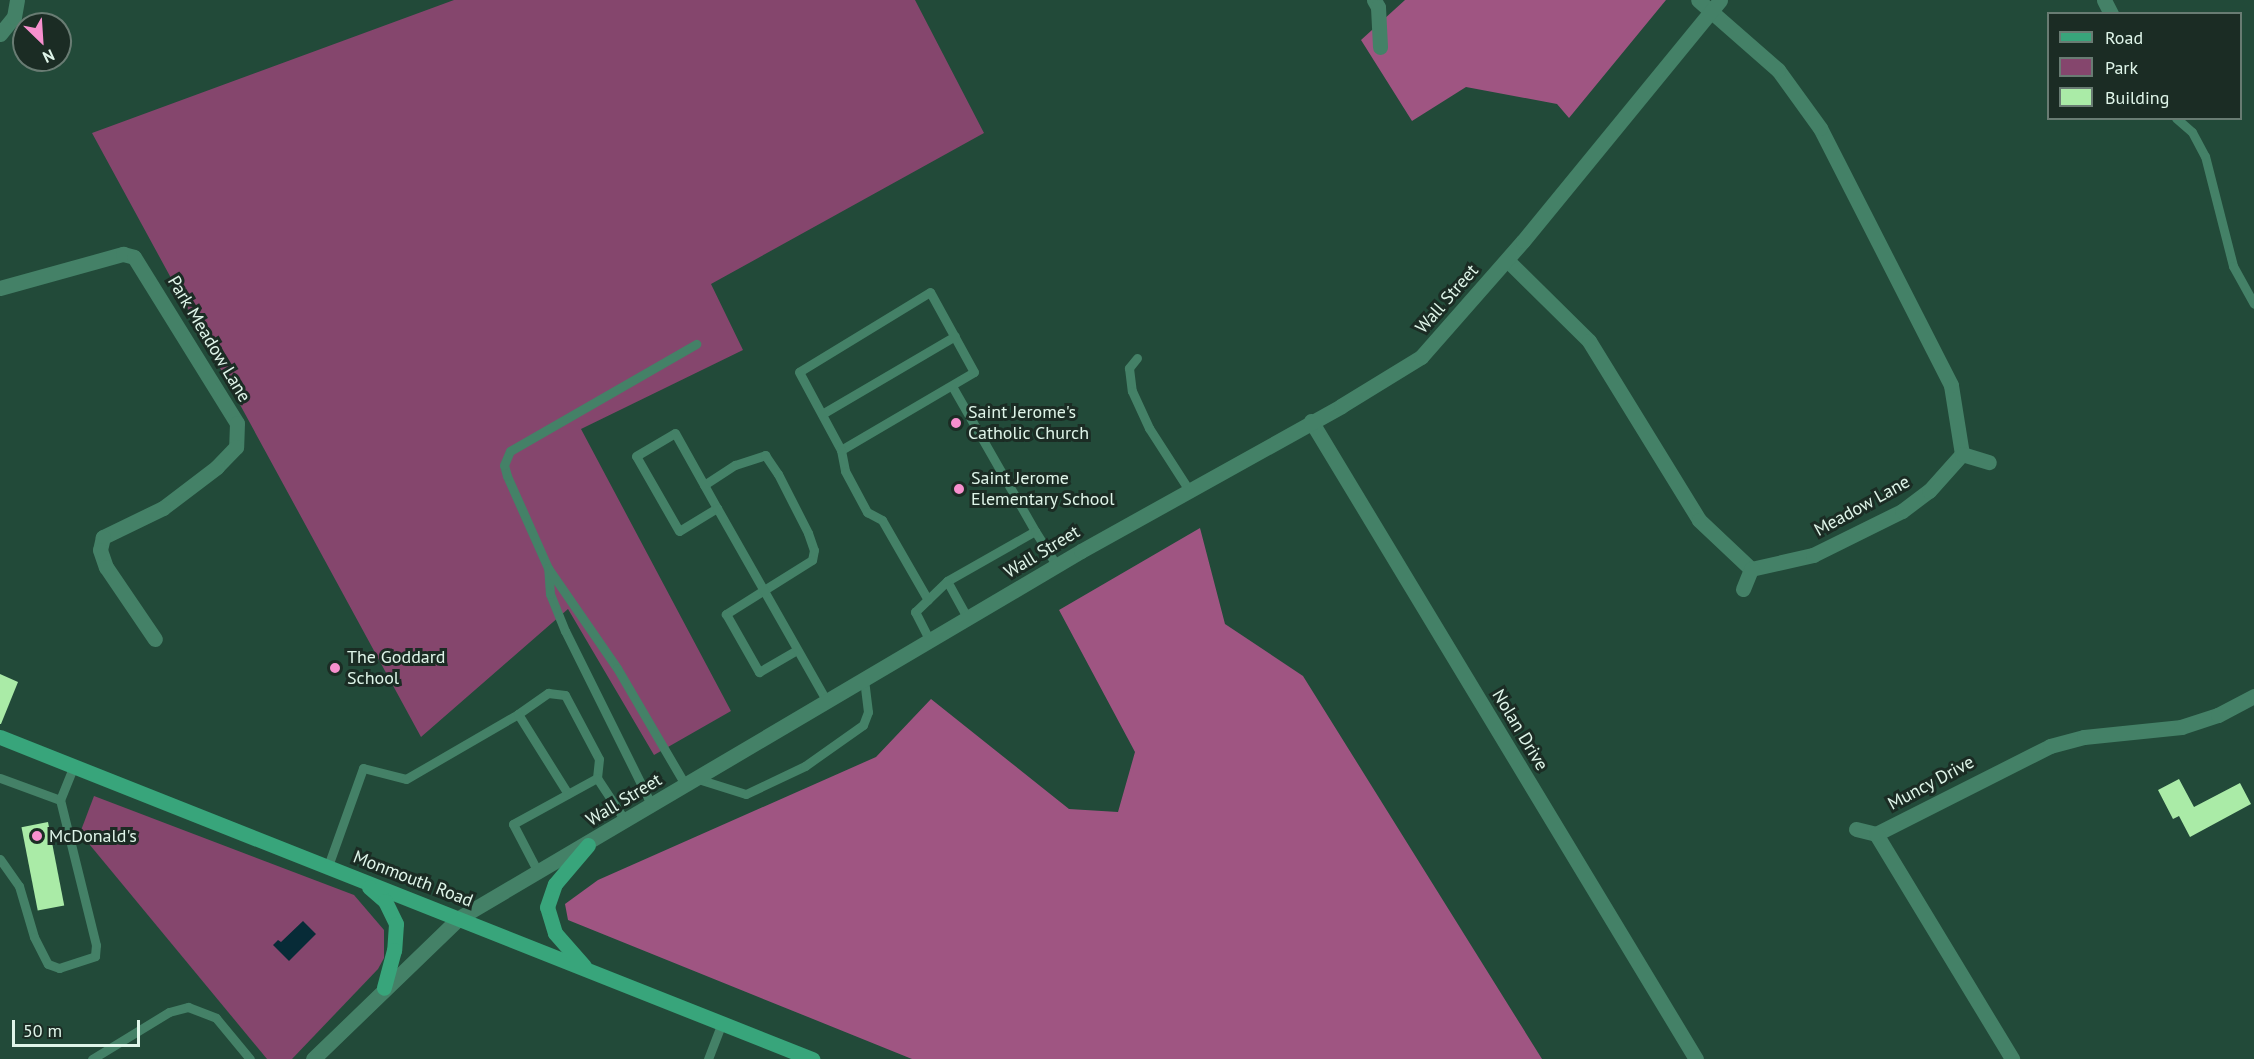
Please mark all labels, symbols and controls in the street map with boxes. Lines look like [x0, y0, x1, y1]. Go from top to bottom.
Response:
north arrow [12, 12, 72, 72]
legend [2047, 12, 2242, 120]
text: Road [2105, 26, 2143, 49]
text: N [40, 45, 58, 68]
text: Park [2105, 56, 2138, 79]
text: Building [2105, 86, 2169, 109]
street label: Wall Street [1411, 260, 1483, 338]
street label: Park Meadow Lane [163, 272, 255, 406]
place label: Saint Jerome's Catholic Church [968, 402, 1089, 444]
marker: Saint Jerome's Catholic Church [949, 416, 963, 430]
place label: Saint Jerome Elementary School [971, 468, 1115, 510]
street label: Meadow Lane [1810, 471, 1914, 541]
marker: Saint Jerome Elementary School [952, 482, 966, 496]
street label: Wall Street [1000, 521, 1084, 583]
place label: The Goddard School [347, 647, 446, 690]
marker: The Goddard School [328, 661, 342, 675]
street label: Nolan Drive [1487, 685, 1553, 775]
street label: Muncy Drive [1884, 751, 1978, 815]
street label: Wall Street [582, 769, 666, 831]
place label: McDonald's [49, 825, 137, 847]
marker: McDonald's [30, 829, 44, 843]
street label: Monmouth Road [350, 846, 476, 912]
scale bar [15, 1008, 142, 1046]
text: 50 m [23, 1019, 62, 1042]

